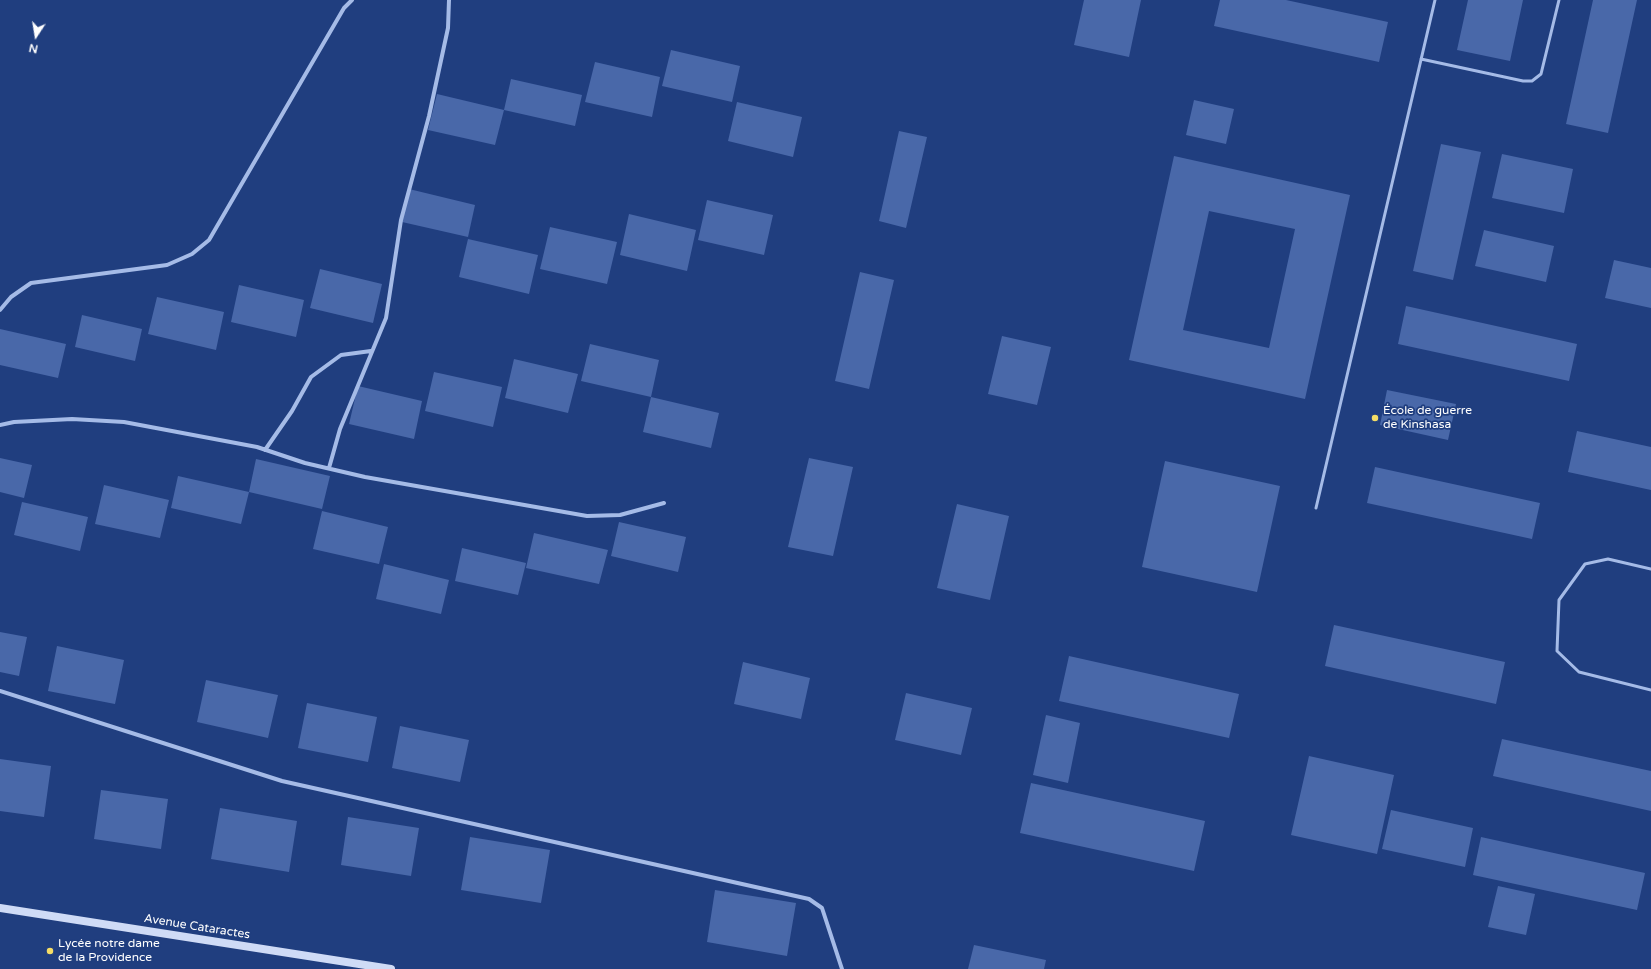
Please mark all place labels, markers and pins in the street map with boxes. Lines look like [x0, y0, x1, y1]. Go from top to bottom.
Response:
place label: École de guerre de Kinshasa [1383, 404, 1472, 432]
marker: École de guerre de Kinshasa [1370, 413, 1380, 423]
place label: Lycée notre dame de la Providence [58, 937, 160, 965]
marker: Lycée notre dame de la Providence [45, 946, 55, 956]

